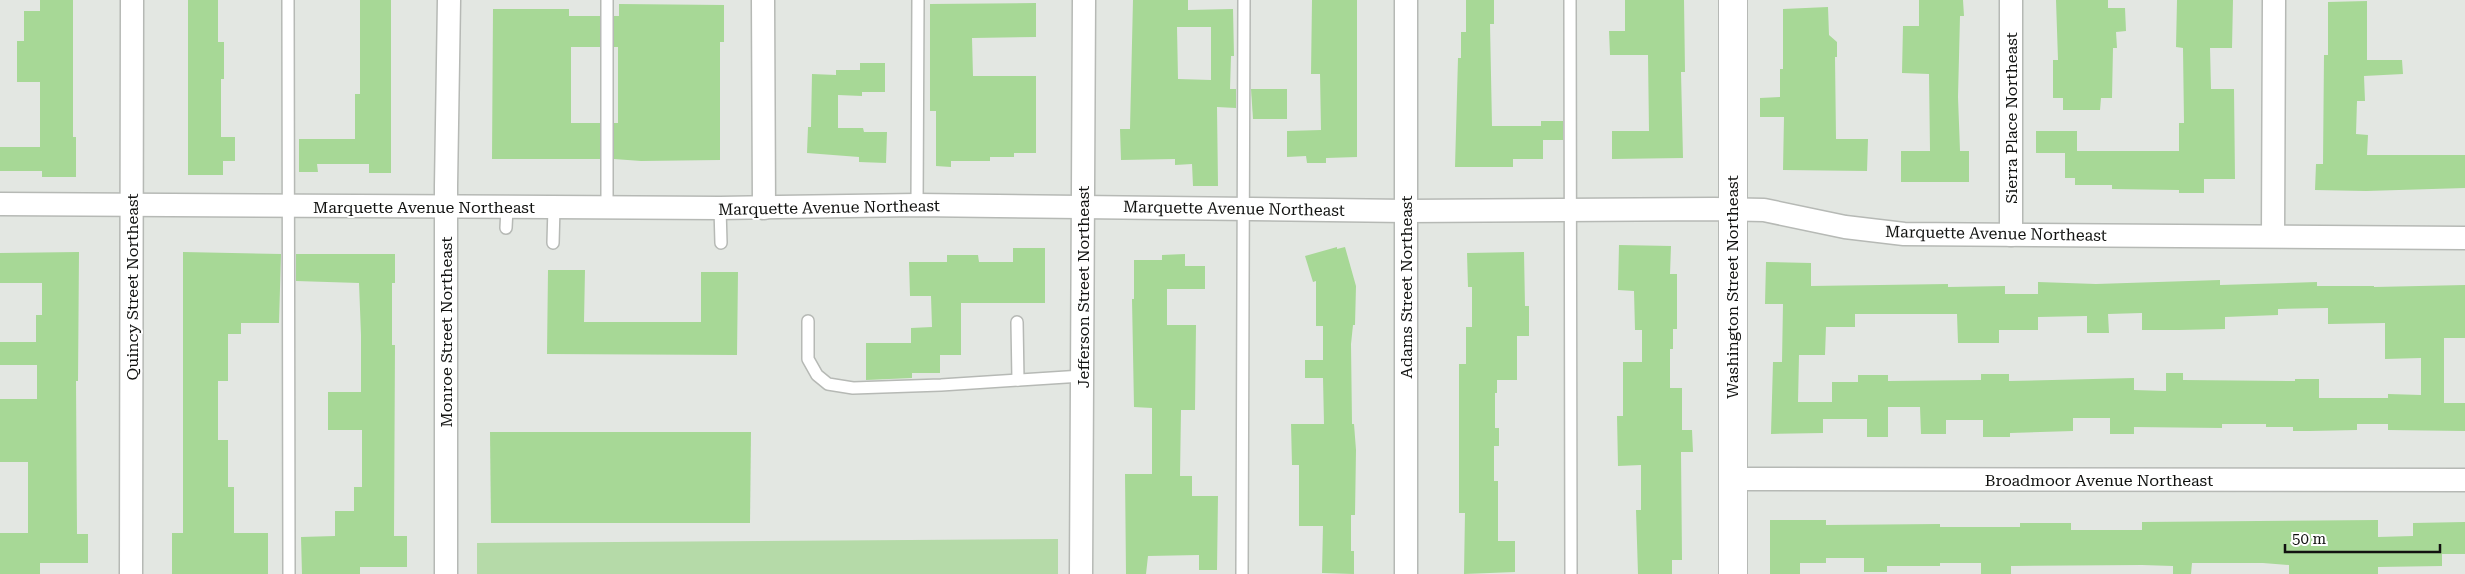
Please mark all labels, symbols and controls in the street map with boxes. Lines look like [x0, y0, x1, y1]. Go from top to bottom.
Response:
street label: Sierra Place Northeast [2002, 32, 2021, 204]
street label: Washington Street Northeast [1723, 175, 1742, 399]
street label: Jefferson Street Northeast [1074, 186, 1093, 388]
street label: Quincy Street Northeast [123, 193, 142, 381]
street label: Marquette Avenue Northeast [718, 196, 940, 219]
street label: Adams Street Northeast [1397, 196, 1416, 378]
street label: Marquette Avenue Northeast [1123, 197, 1345, 220]
street label: Marquette Avenue Northeast [313, 198, 535, 217]
street label: Marquette Avenue Northeast [1885, 222, 2107, 245]
street label: Monroe Street Northeast [437, 237, 456, 427]
street label: Broadmoor Avenue Northeast [1985, 471, 2213, 490]
scale bar [2285, 522, 2440, 554]
text: 50 m [2292, 530, 2327, 548]

